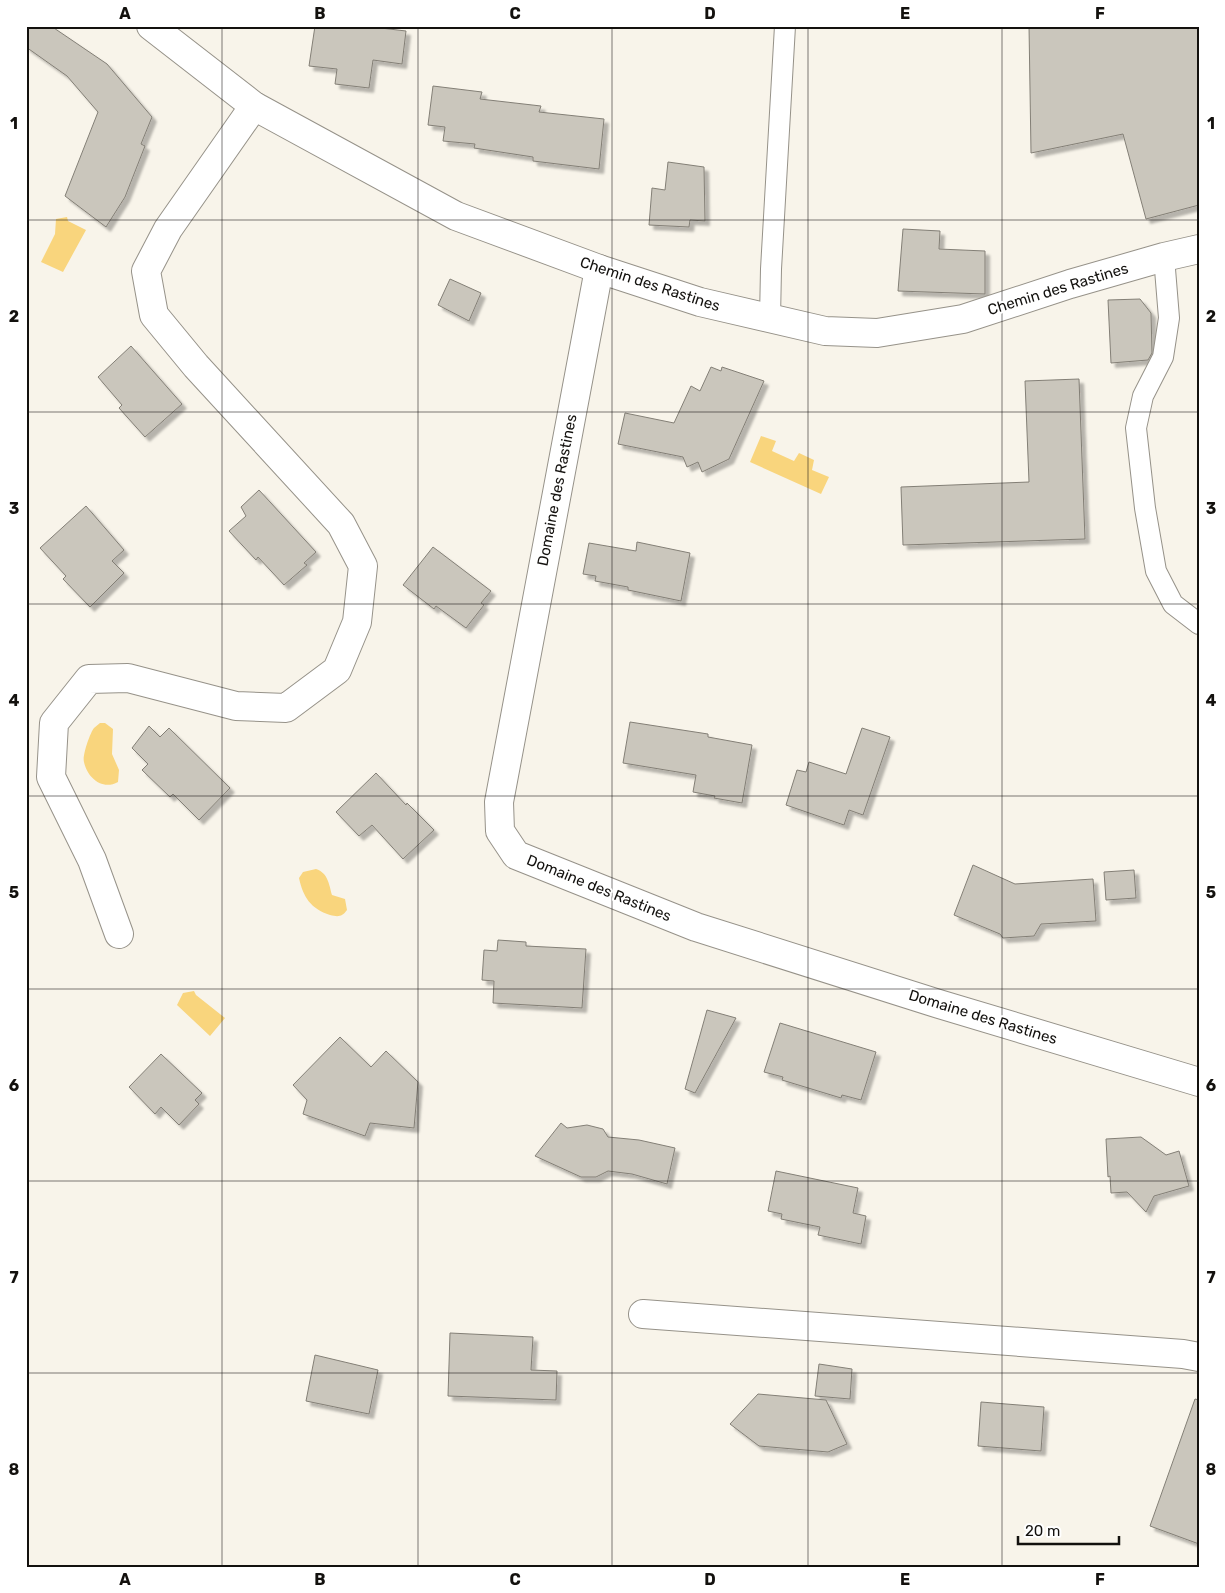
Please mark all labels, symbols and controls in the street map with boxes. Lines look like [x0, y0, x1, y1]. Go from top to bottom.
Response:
text: A [119, 4, 131, 23]
text: B [314, 4, 326, 23]
text: C [509, 4, 521, 23]
text: D [704, 4, 716, 23]
text: E [900, 4, 910, 23]
text: F [1095, 4, 1105, 23]
text: 1 [10, 114, 18, 133]
text: 1 [1207, 114, 1215, 133]
street label: Chemin des Rastines [578, 253, 723, 315]
street label: Chemin des Rastines [985, 259, 1131, 319]
text: 2 [9, 307, 19, 326]
text: 2 [1206, 307, 1216, 326]
street label: Domaine des Rastines [533, 412, 581, 567]
text: 3 [9, 499, 19, 518]
text: 3 [1206, 499, 1216, 518]
text: 4 [9, 691, 20, 710]
text: 4 [1206, 691, 1217, 710]
street label: Domaine des Rastines [524, 851, 674, 925]
text: 5 [9, 883, 19, 902]
text: 5 [1206, 883, 1216, 902]
street label: Domaine des Rastines [907, 986, 1060, 1048]
text: 6 [9, 1076, 19, 1095]
text: 6 [1206, 1076, 1216, 1095]
text: 7 [9, 1268, 19, 1287]
text: 7 [1206, 1268, 1216, 1287]
text: 8 [9, 1460, 20, 1479]
text: 8 [1206, 1460, 1217, 1479]
scale bar [1018, 1513, 1119, 1545]
text: 20 m [1025, 1522, 1060, 1540]
text: A [119, 1570, 131, 1589]
text: B [314, 1570, 326, 1589]
text: C [509, 1570, 521, 1589]
text: D [704, 1570, 716, 1589]
text: E [900, 1570, 910, 1589]
text: F [1095, 1570, 1105, 1589]

